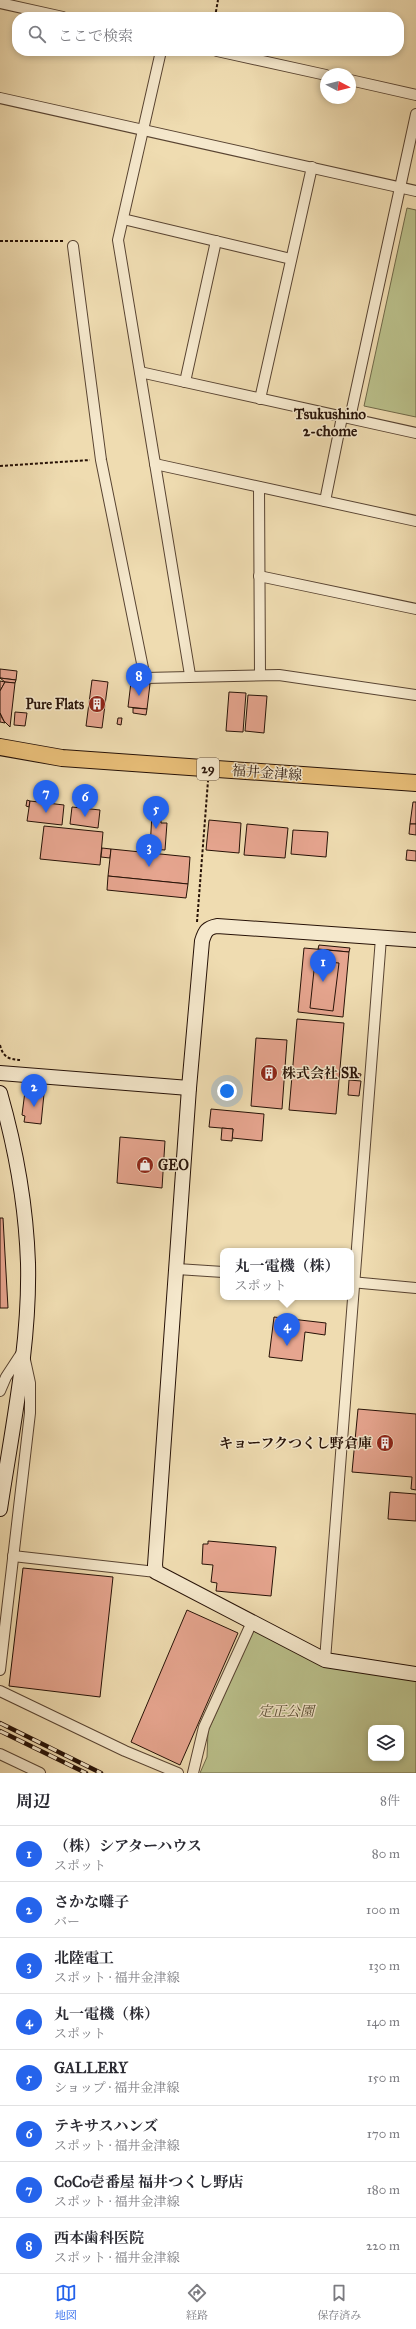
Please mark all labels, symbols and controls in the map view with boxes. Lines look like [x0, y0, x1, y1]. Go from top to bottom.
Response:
search box [12, 12, 404, 56]
icon: search [26, 23, 48, 45]
text: ここで検索 [58, 27, 133, 45]
north arrow [320, 68, 356, 104]
district label: Tsukushino 2-chome [293, 405, 366, 440]
pin: 8 [126, 663, 152, 696]
building icon: Pure Flats [87, 694, 107, 714]
place label: Pure Flats [26, 696, 84, 713]
road number: 29 [197, 758, 219, 780]
street label: 福井金津線 [231, 762, 303, 784]
pin: 7 [33, 780, 59, 813]
pin: 6 [72, 784, 98, 817]
pin: 5 [143, 796, 169, 829]
pin: 3 [136, 834, 162, 867]
pin: 1 [310, 949, 336, 982]
building icon: 株式会社 SR [259, 1063, 279, 1083]
place label: 株式会社 SR [282, 1065, 360, 1082]
pin: 2 [21, 1074, 47, 1107]
your location [217, 1081, 237, 1101]
shop icon: GEO [135, 1155, 155, 1175]
place label: GEO [158, 1157, 189, 1174]
popup [220, 1248, 354, 1300]
text: 丸一電機（株） [234, 1257, 340, 1275]
text: スポット [234, 1278, 287, 1294]
pin: 4 [274, 1313, 300, 1346]
building icon: キョーフクつくし野倉庫 [375, 1433, 395, 1453]
place label: キョーフクつくし野倉庫 [219, 1435, 372, 1452]
park label: 定正公園 [258, 1703, 316, 1720]
map controls [368, 1725, 404, 1761]
button: layers [368, 1725, 404, 1761]
text: 周辺 [16, 1791, 50, 1812]
text: 8件 [380, 1793, 400, 1809]
text: （株）シアターハウス [54, 1837, 202, 1855]
text: 1 [26, 1846, 32, 1862]
text: 80 m [372, 1846, 400, 1862]
text: スポット [54, 1858, 106, 1874]
text: さかな囃子 [54, 1893, 129, 1911]
text: 2 [26, 1902, 32, 1918]
text: 100 m [366, 1902, 400, 1918]
text: バー [54, 1914, 80, 1930]
text: 北陸電工 [54, 1949, 114, 1967]
text: 3 [26, 1958, 32, 1974]
text: 130 m [368, 1958, 400, 1974]
text: スポット · 福井金津線 [54, 1970, 179, 1986]
text: 丸一電機（株） [54, 2005, 159, 2023]
text: 4 [25, 2014, 33, 2030]
text: 140 m [366, 2014, 400, 2030]
text: スポット [54, 2026, 106, 2042]
text: GALLERY [54, 2059, 128, 2077]
text: 5 [26, 2070, 32, 2086]
text: 150 m [368, 2070, 400, 2086]
text: ショップ · 福井金津線 [54, 2080, 179, 2096]
text: テキサスハンズ [54, 2117, 158, 2135]
text: 6 [26, 2126, 32, 2142]
text: 170 m [367, 2126, 400, 2142]
text: スポット · 福井金津線 [54, 2138, 179, 2154]
text: CoCo壱番屋 福井つくし野店 [54, 2173, 243, 2191]
text: 7 [26, 2182, 32, 2198]
text: 180 m [367, 2182, 400, 2198]
text: スポット · 福井金津線 [54, 2194, 179, 2210]
text: 西本歯科医院 [54, 2229, 144, 2247]
text: 8 [26, 2238, 32, 2254]
text: 220 m [366, 2238, 400, 2254]
text: スポット · 福井金津線 [54, 2250, 179, 2266]
tab: 地図 [55, 2282, 77, 2322]
tab: 経路 [186, 2282, 208, 2322]
tab: 保存済み [317, 2282, 361, 2322]

